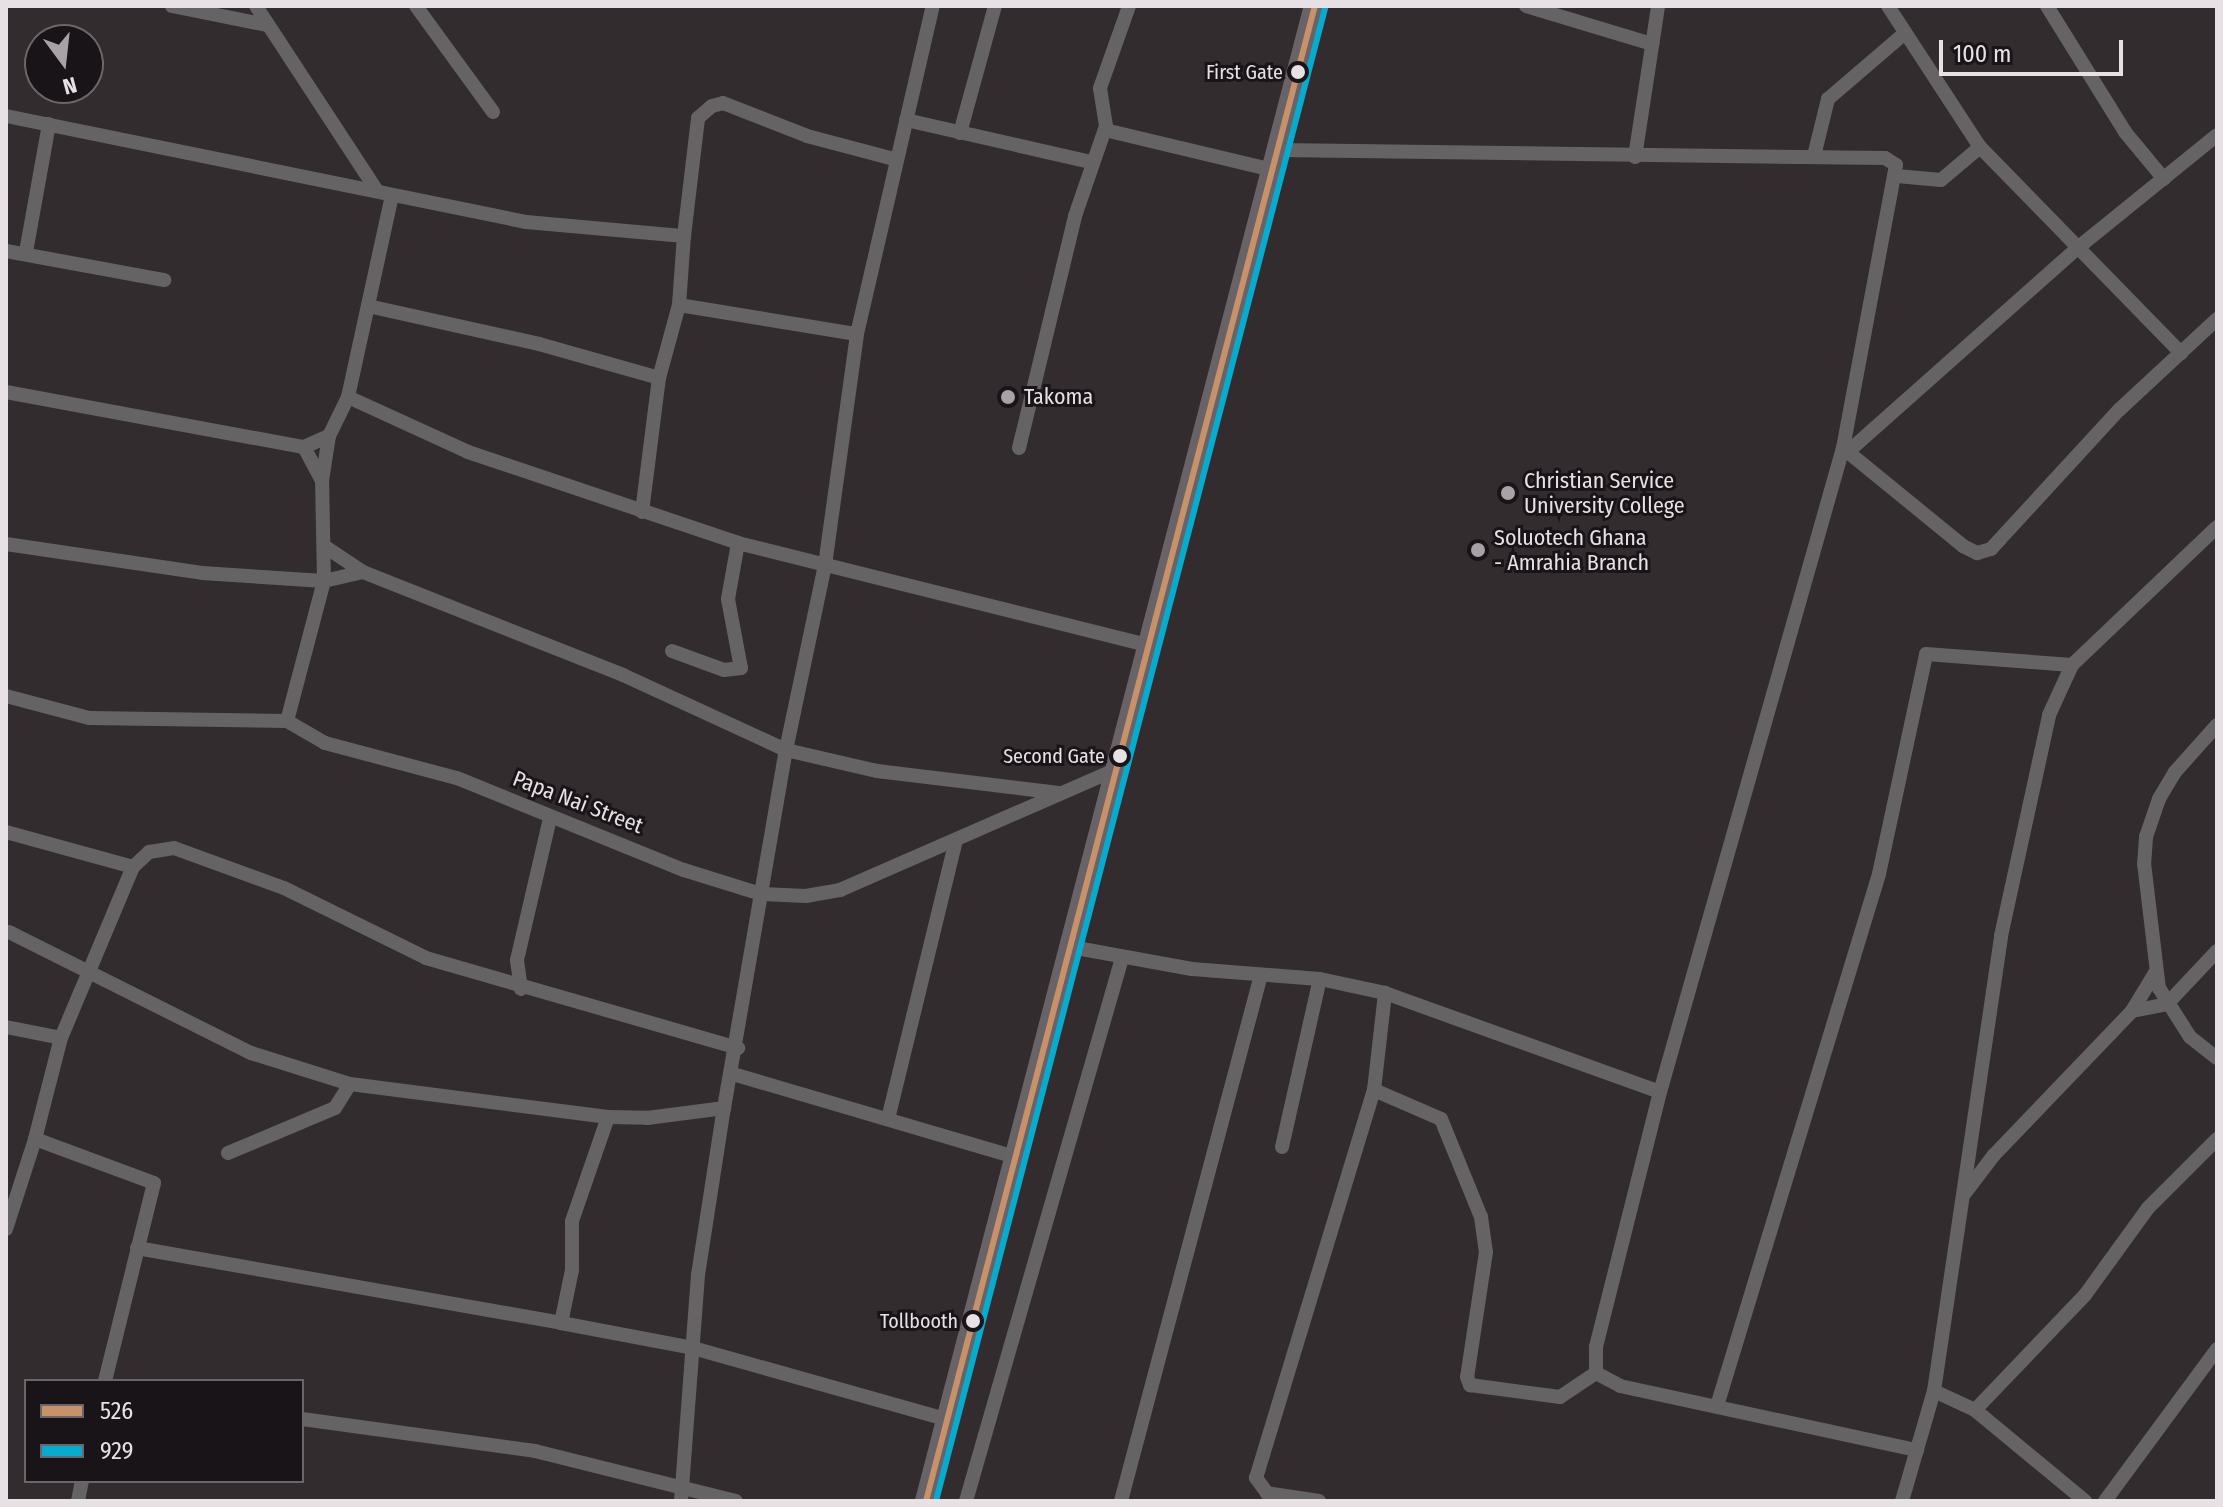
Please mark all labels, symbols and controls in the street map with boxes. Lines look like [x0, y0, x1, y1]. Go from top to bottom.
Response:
north arrow [24, 24, 104, 104]
scale bar [1943, 24, 2127, 74]
text: 100 m [1953, 40, 2011, 68]
place label: First Gate [1206, 60, 1283, 84]
marker: First Gate [1290, 64, 1306, 80]
text: N [60, 71, 80, 100]
place label: Takoma [1024, 384, 1093, 410]
marker: Takoma [999, 388, 1017, 406]
place label: Christian Service University College [1524, 467, 1685, 518]
marker: Christian Service University College [1499, 484, 1517, 502]
place label: Soluotech Ghana - Amrahia Branch [1494, 524, 1649, 576]
marker: Soluotech Ghana - Amrahia Branch [1469, 541, 1487, 559]
place label: Second Gate [1003, 744, 1105, 768]
marker: Second Gate [1112, 748, 1128, 764]
street label: Papa Nai Street [509, 765, 647, 839]
place label: Tollbooth [880, 1309, 958, 1333]
marker: Tollbooth [965, 1313, 981, 1329]
legend [24, 1379, 304, 1483]
text: 526 [100, 1397, 133, 1425]
text: 929 [100, 1437, 133, 1465]

